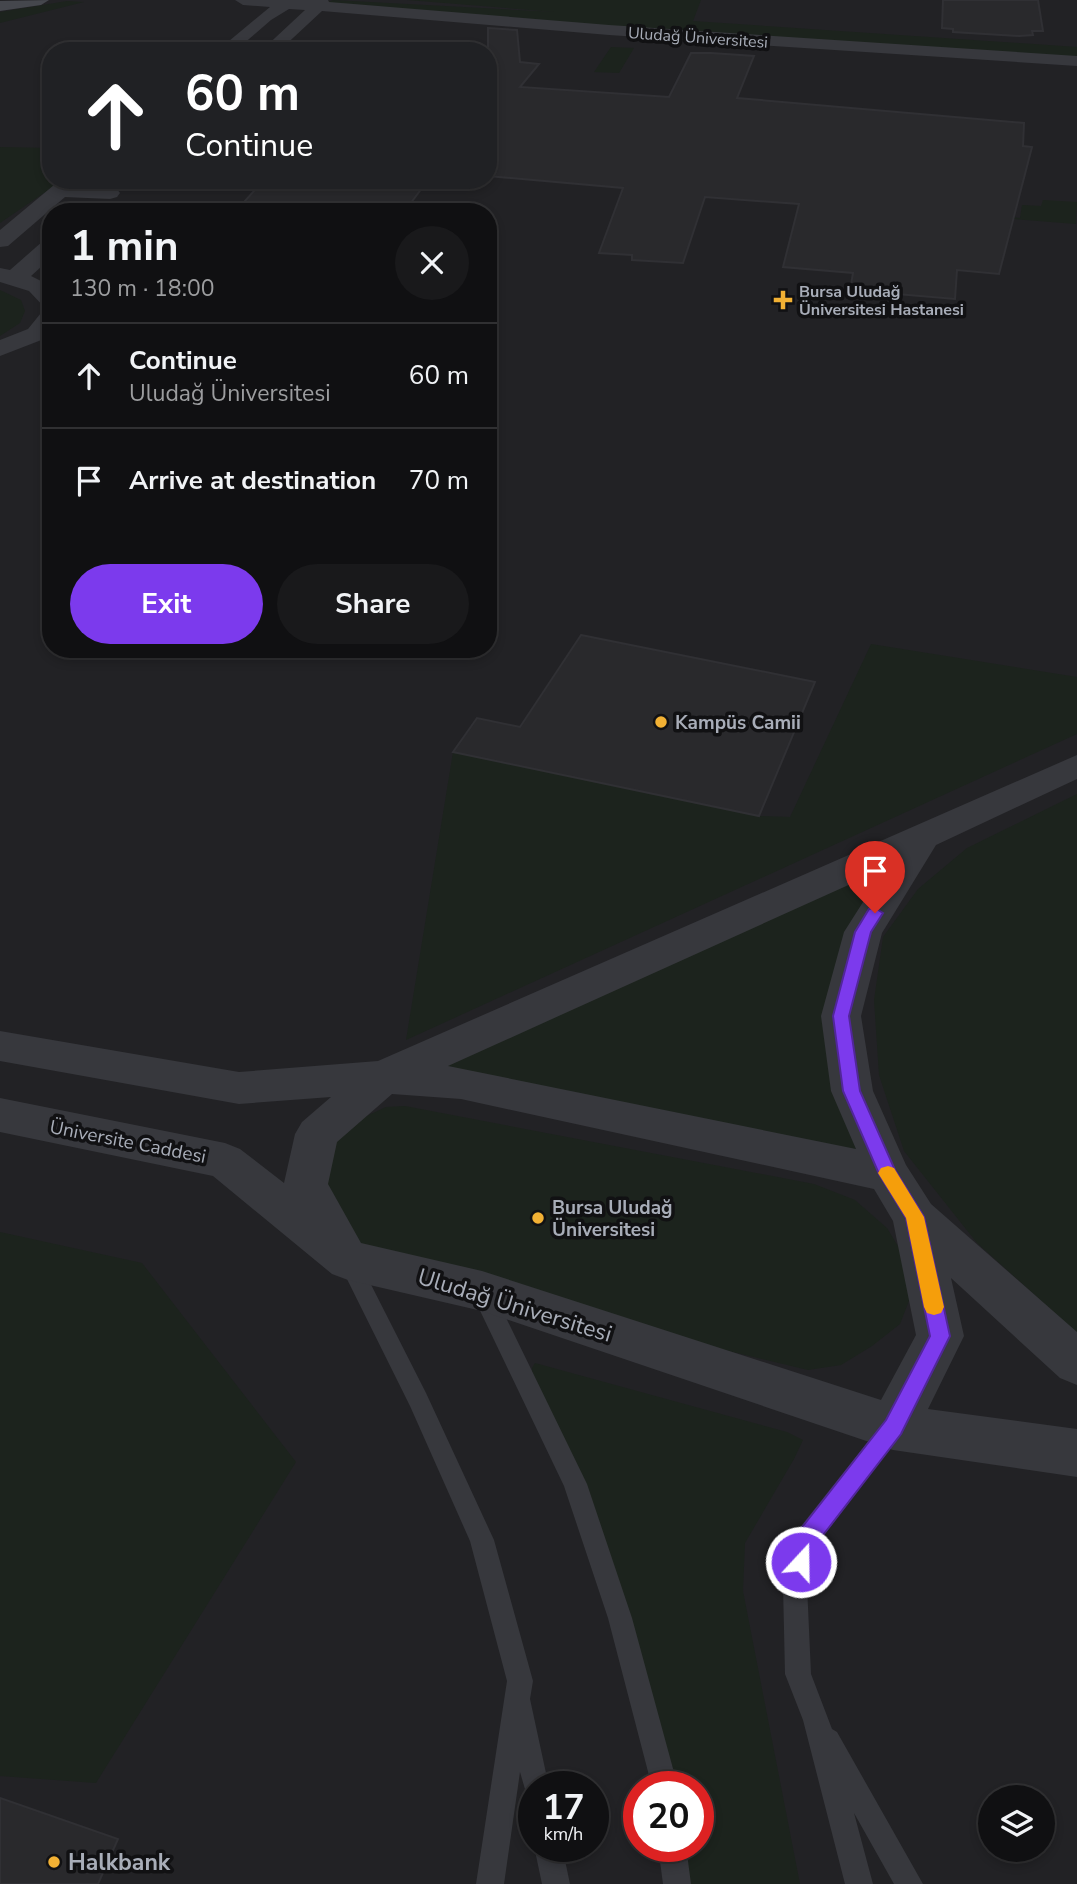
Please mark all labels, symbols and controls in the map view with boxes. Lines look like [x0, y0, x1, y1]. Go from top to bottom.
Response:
street label: Uludağ Üniversitesi [627, 22, 769, 54]
text: 60 m [185, 60, 300, 127]
icon: ahead [70, 70, 161, 161]
text: Continue [185, 124, 313, 167]
text: 1 min [70, 218, 179, 275]
button: close [395, 226, 469, 300]
text: 130 m · 18:00 [70, 273, 215, 304]
place label: Bursa Uludağ Üniversitesi Hastanesi [799, 281, 964, 321]
marker: Bursa Uludağ Üniversitesi Hastanesi [773, 290, 793, 310]
text: Continue [129, 343, 237, 378]
icon: ahead [70, 357, 108, 395]
text: 60 m [409, 358, 469, 393]
text: Uludağ Üniversitesi [129, 378, 331, 409]
icon: arrive [70, 462, 108, 500]
text: Arrive at destination [129, 463, 376, 498]
text: 70 m [409, 463, 469, 498]
button: Exit [70, 564, 263, 644]
button: Share [277, 564, 469, 644]
place label: Kampüs Camii [675, 710, 801, 736]
marker: Kampüs Camii [653, 714, 669, 730]
pin [845, 841, 905, 913]
icon: arrive [856, 852, 894, 890]
street label: Üniversite Caddesi [47, 1114, 208, 1170]
place label: Bursa Uludağ Üniversitesi [552, 1195, 673, 1243]
marker: Bursa Uludağ Üniversitesi [530, 1210, 546, 1226]
street label: Uludağ Üniversitesi [414, 1261, 616, 1350]
position arrow [764, 1525, 838, 1599]
speed limit sign: 20 [623, 1771, 714, 1862]
text: 17 [542, 1784, 585, 1831]
map controls [978, 1785, 1055, 1862]
button: layers [978, 1785, 1055, 1862]
text: km/h [544, 1822, 583, 1846]
place label: Halkbank [68, 1847, 171, 1878]
marker: Halkbank [46, 1854, 62, 1870]

